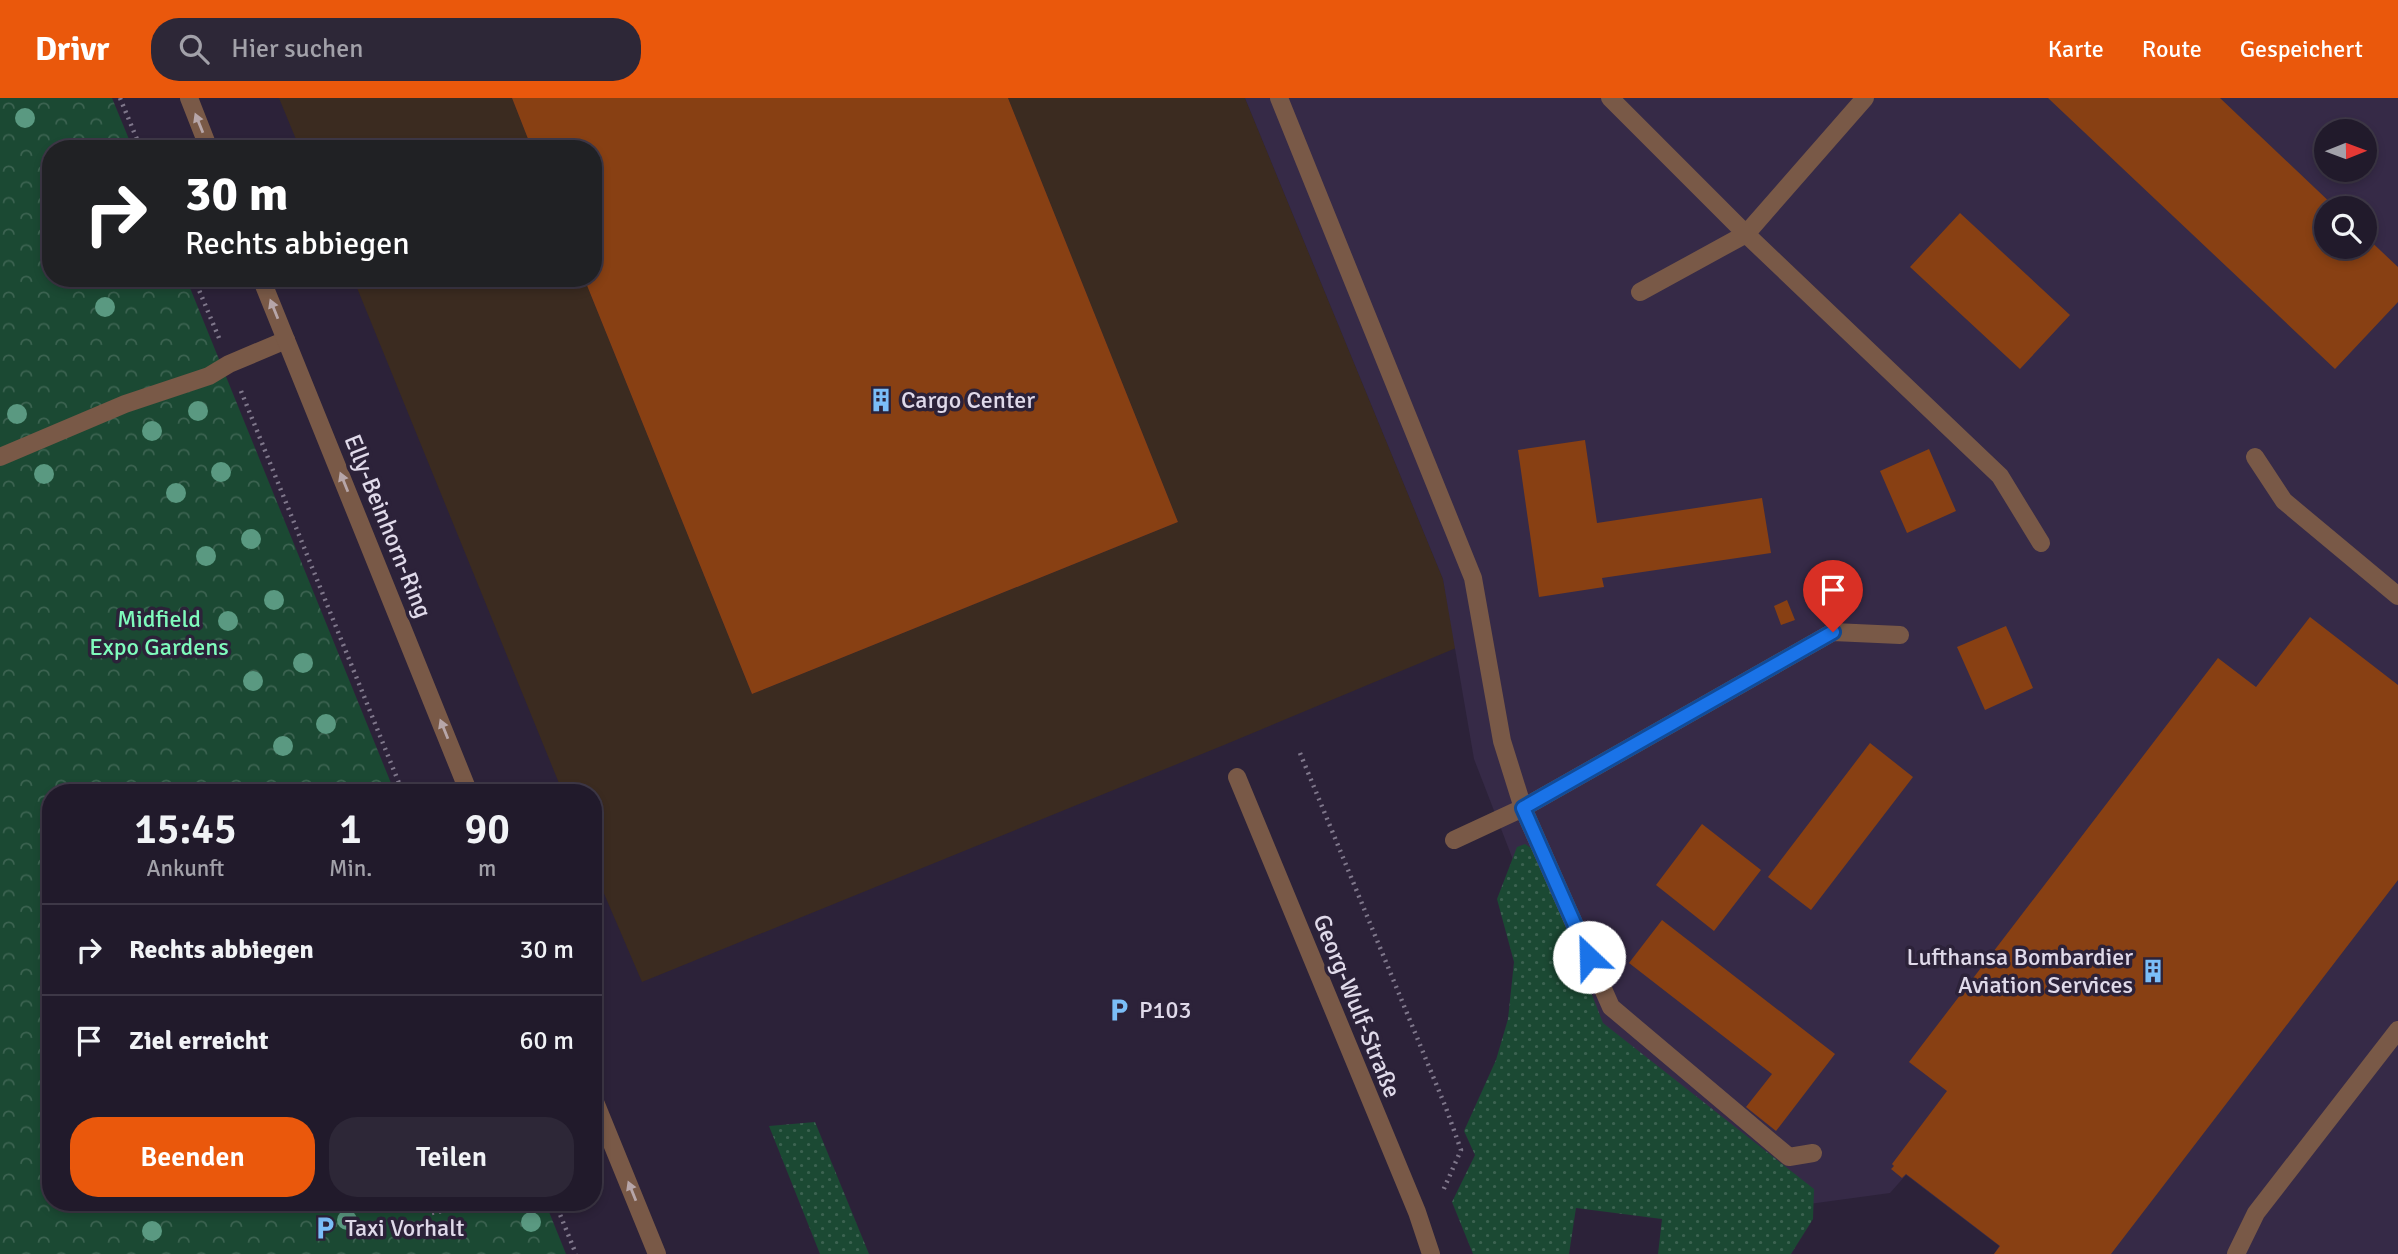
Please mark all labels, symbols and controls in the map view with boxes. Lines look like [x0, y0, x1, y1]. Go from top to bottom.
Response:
search box [151, 18, 641, 81]
text: Drivr [35, 29, 109, 70]
icon: search [175, 30, 213, 68]
text: Hier suchen [231, 33, 363, 65]
text: Karte [2048, 34, 2104, 64]
text: Route [2142, 34, 2202, 64]
text: Gespeichert [2240, 34, 2363, 64]
one-way arrow [193, 113, 204, 134]
north arrow [2314, 119, 2376, 182]
map controls [2314, 119, 2377, 259]
text: 30 m [185, 164, 288, 224]
icon: right [70, 168, 161, 259]
button: search [2314, 196, 2377, 259]
text: Rechts abbiegen [185, 224, 410, 263]
one-way arrow [268, 298, 279, 319]
place label: Cargo Center [901, 385, 1035, 415]
building icon: Cargo Center [867, 386, 895, 414]
street label: Elly-Beinhorn-Ring [337, 430, 439, 622]
one-way arrow [339, 472, 350, 493]
pin [1803, 560, 1863, 632]
icon: arrive [1814, 571, 1852, 609]
park label: Midfield Expo Gardens [89, 604, 229, 662]
one-way arrow [438, 719, 449, 740]
text: 15:45 [134, 804, 237, 855]
text: 1 [339, 804, 362, 855]
text: 90 [464, 804, 510, 855]
text: Ankunft [146, 854, 224, 883]
text: Min. [329, 854, 372, 883]
text: m [478, 854, 496, 883]
street label: Georg-Wulf-Straße [1307, 910, 1407, 1102]
position arrow [1552, 920, 1626, 994]
icon: right [70, 931, 108, 969]
text: Rechts abbiegen [129, 934, 314, 966]
text: 30 m [519, 934, 574, 966]
place label: Lufthansa Bombardier Aviation Services [1906, 942, 2133, 1000]
building icon: Lufthansa Bombardier Aviation Services [2139, 957, 2167, 985]
place label: P103 [1139, 995, 1192, 1025]
parking icon: P103 [1105, 996, 1133, 1024]
icon: arrive [70, 1022, 108, 1060]
text: Ziel erreicht [129, 1025, 269, 1057]
text: 60 m [519, 1025, 574, 1057]
button: Beenden [70, 1117, 315, 1197]
button: Teilen [329, 1117, 574, 1197]
one-way arrow [626, 1180, 637, 1201]
place label: Taxi Vorhalt [345, 1213, 464, 1243]
parking icon: Taxi Vorhalt [311, 1214, 339, 1242]

